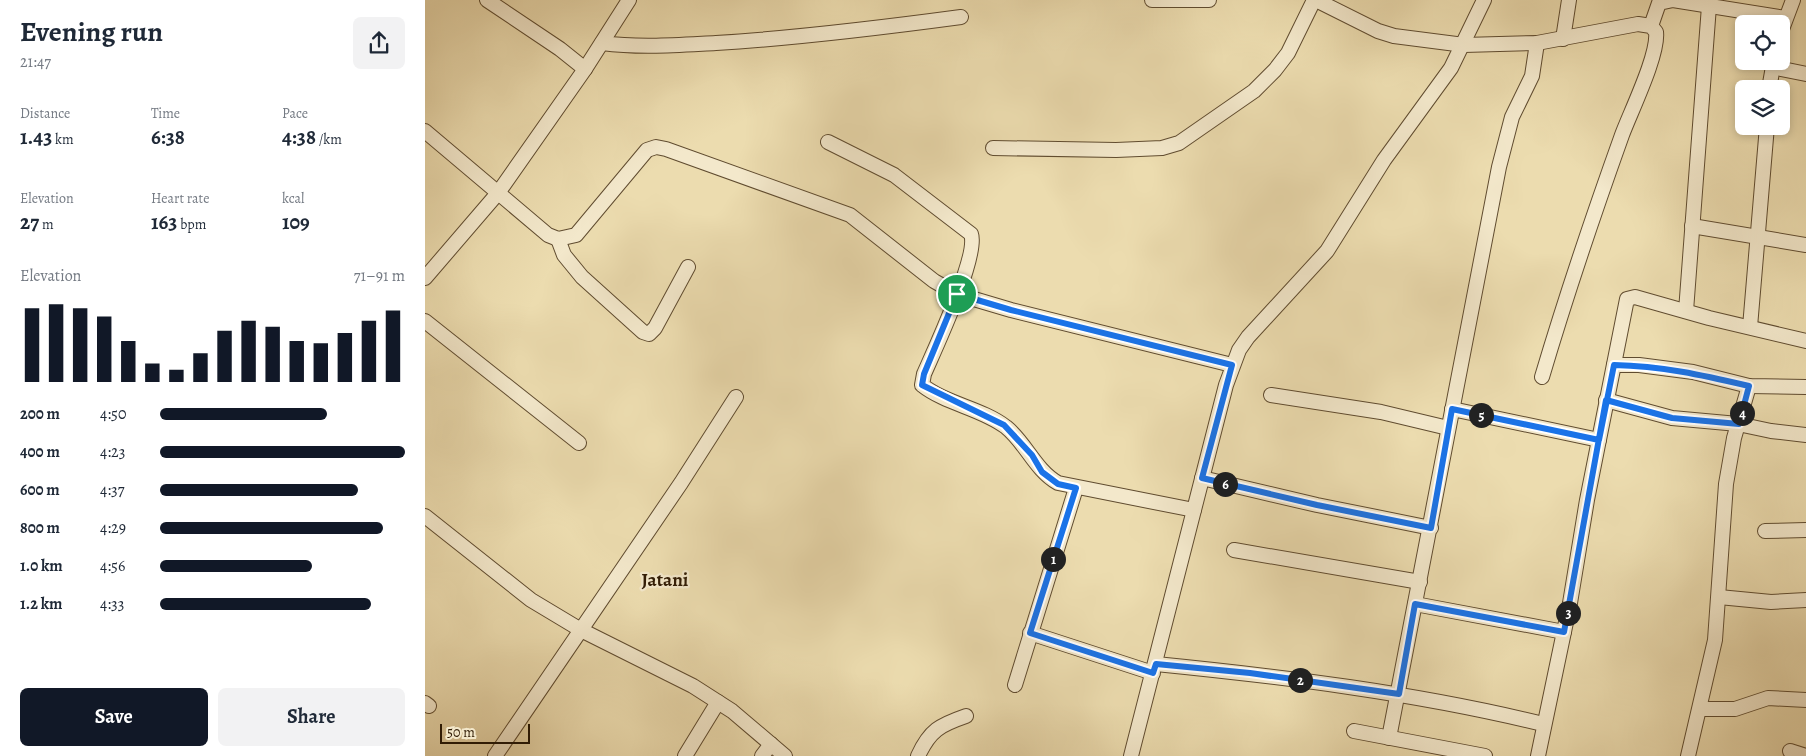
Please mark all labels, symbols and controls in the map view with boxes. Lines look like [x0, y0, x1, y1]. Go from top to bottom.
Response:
text: Evening run [20, 13, 163, 51]
map controls [1735, 15, 1790, 135]
button: locate [1735, 15, 1790, 70]
button: share [353, 17, 405, 69]
text: 21:47 [20, 51, 51, 73]
button: layers [1735, 80, 1790, 135]
text: Distance [20, 104, 70, 123]
text: Time [151, 104, 180, 123]
text: Pace [282, 104, 308, 123]
text: 1.43 [20, 123, 52, 151]
text: 6:38 [151, 123, 185, 151]
text: 4:38 [282, 123, 316, 151]
text: km [52, 130, 74, 149]
text: /km [316, 130, 342, 149]
text: Elevation [20, 189, 74, 208]
text: Heart rate [151, 189, 209, 208]
text: kcal [282, 189, 304, 208]
text: 27 [20, 208, 39, 236]
text: 163 [151, 208, 177, 236]
text: 109 [282, 208, 310, 236]
text: m [39, 215, 54, 234]
text: bpm [177, 215, 206, 234]
text: Elevation [20, 265, 81, 287]
text: 71–91 m [354, 265, 405, 287]
pin [936, 273, 978, 315]
icon: arrive [943, 280, 971, 308]
pin: 4 [1729, 400, 1755, 426]
pin: 5 [1469, 402, 1493, 428]
text: 200 m [20, 403, 60, 425]
text: 4:50 [100, 403, 126, 425]
text: 4 [1739, 404, 1746, 423]
text: 5 [1479, 406, 1484, 425]
text: 400 m [20, 441, 60, 463]
text: 4:23 [100, 441, 125, 463]
pin: 6 [1213, 472, 1237, 496]
text: 6 [1222, 475, 1229, 494]
text: 600 m [20, 479, 60, 501]
text: 4:37 [100, 479, 124, 501]
text: 800 m [20, 517, 60, 539]
text: 4:29 [100, 517, 126, 539]
pin: 1 [1041, 546, 1065, 572]
text: 1 [1051, 550, 1056, 569]
text: 1.0 km [20, 555, 63, 577]
text: 4:56 [100, 555, 125, 577]
district label: Jatani [642, 567, 689, 593]
text: 1.2 km [20, 593, 62, 615]
text: 4:33 [100, 593, 124, 615]
pin: 3 [1555, 600, 1581, 626]
text: 3 [1565, 604, 1572, 623]
pin: 2 [1287, 668, 1313, 692]
text: 2 [1297, 671, 1304, 690]
button: Save [20, 688, 208, 746]
button: Share [218, 688, 405, 746]
scale bar [440, 721, 530, 744]
text: 50 m [447, 723, 475, 742]

